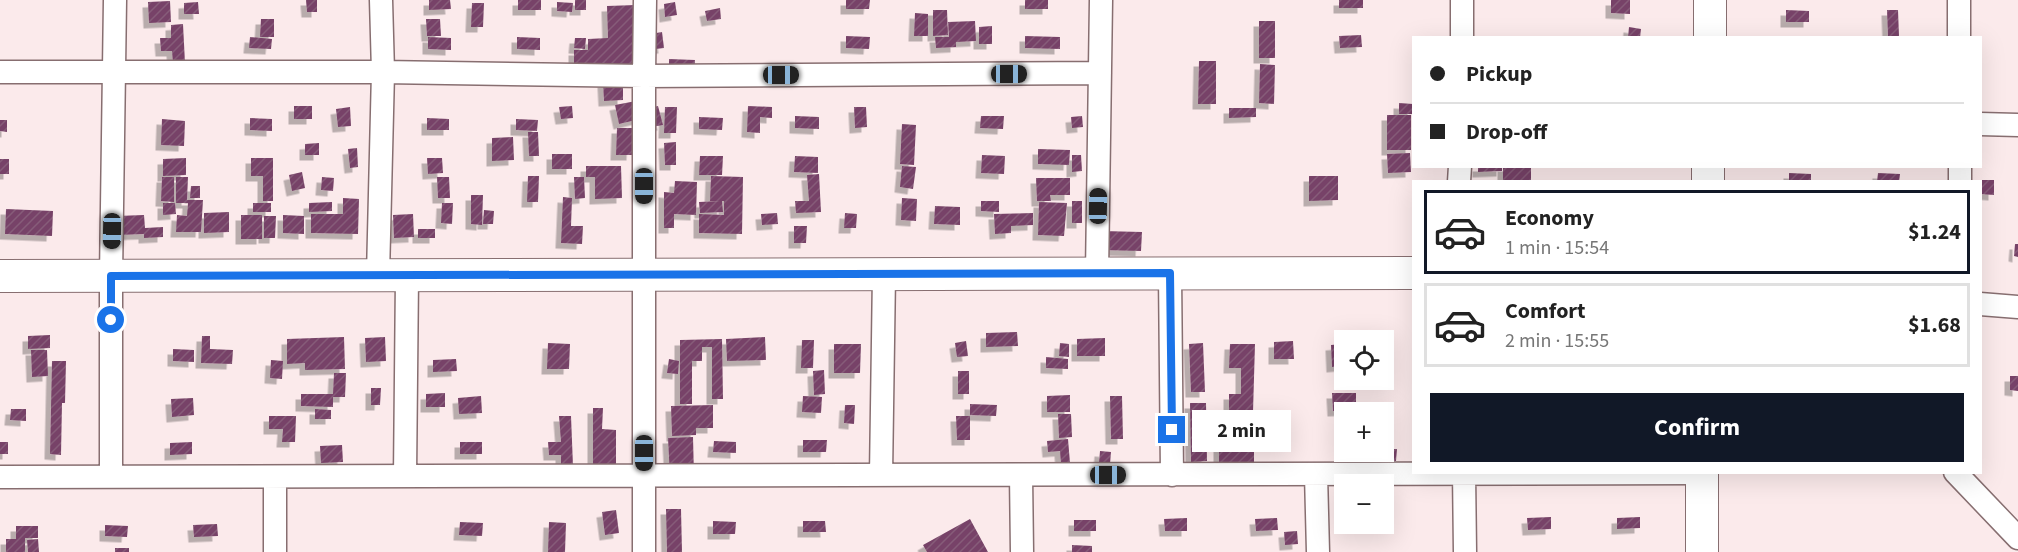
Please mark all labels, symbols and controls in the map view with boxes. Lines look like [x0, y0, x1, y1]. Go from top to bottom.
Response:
text: Pickup [1466, 58, 1532, 90]
car [991, 65, 1027, 83]
car [763, 66, 799, 84]
text: Drop-off [1466, 116, 1547, 148]
car [635, 168, 653, 204]
car [1089, 188, 1107, 224]
text: Economy [1505, 202, 1594, 234]
icon: car [1433, 205, 1487, 259]
car [103, 213, 121, 249]
text: $1.24 [1908, 216, 1961, 248]
text: 1 min · 15:54 [1505, 234, 1609, 262]
text: Comfort [1505, 295, 1586, 327]
icon: car [1433, 298, 1487, 352]
route start [97, 306, 124, 333]
text: $1.68 [1908, 309, 1961, 341]
text: 2 min · 15:55 [1505, 327, 1609, 355]
map controls [1334, 330, 1394, 534]
button: locate [1334, 330, 1394, 390]
button: Confirm [1430, 393, 1964, 462]
button: + [1334, 402, 1394, 462]
callout: 2 min [1193, 409, 1292, 451]
route end [1158, 416, 1185, 443]
text: 2 min [1217, 417, 1266, 445]
car [635, 435, 653, 471]
car [1090, 466, 1126, 484]
button: − [1334, 474, 1394, 534]

